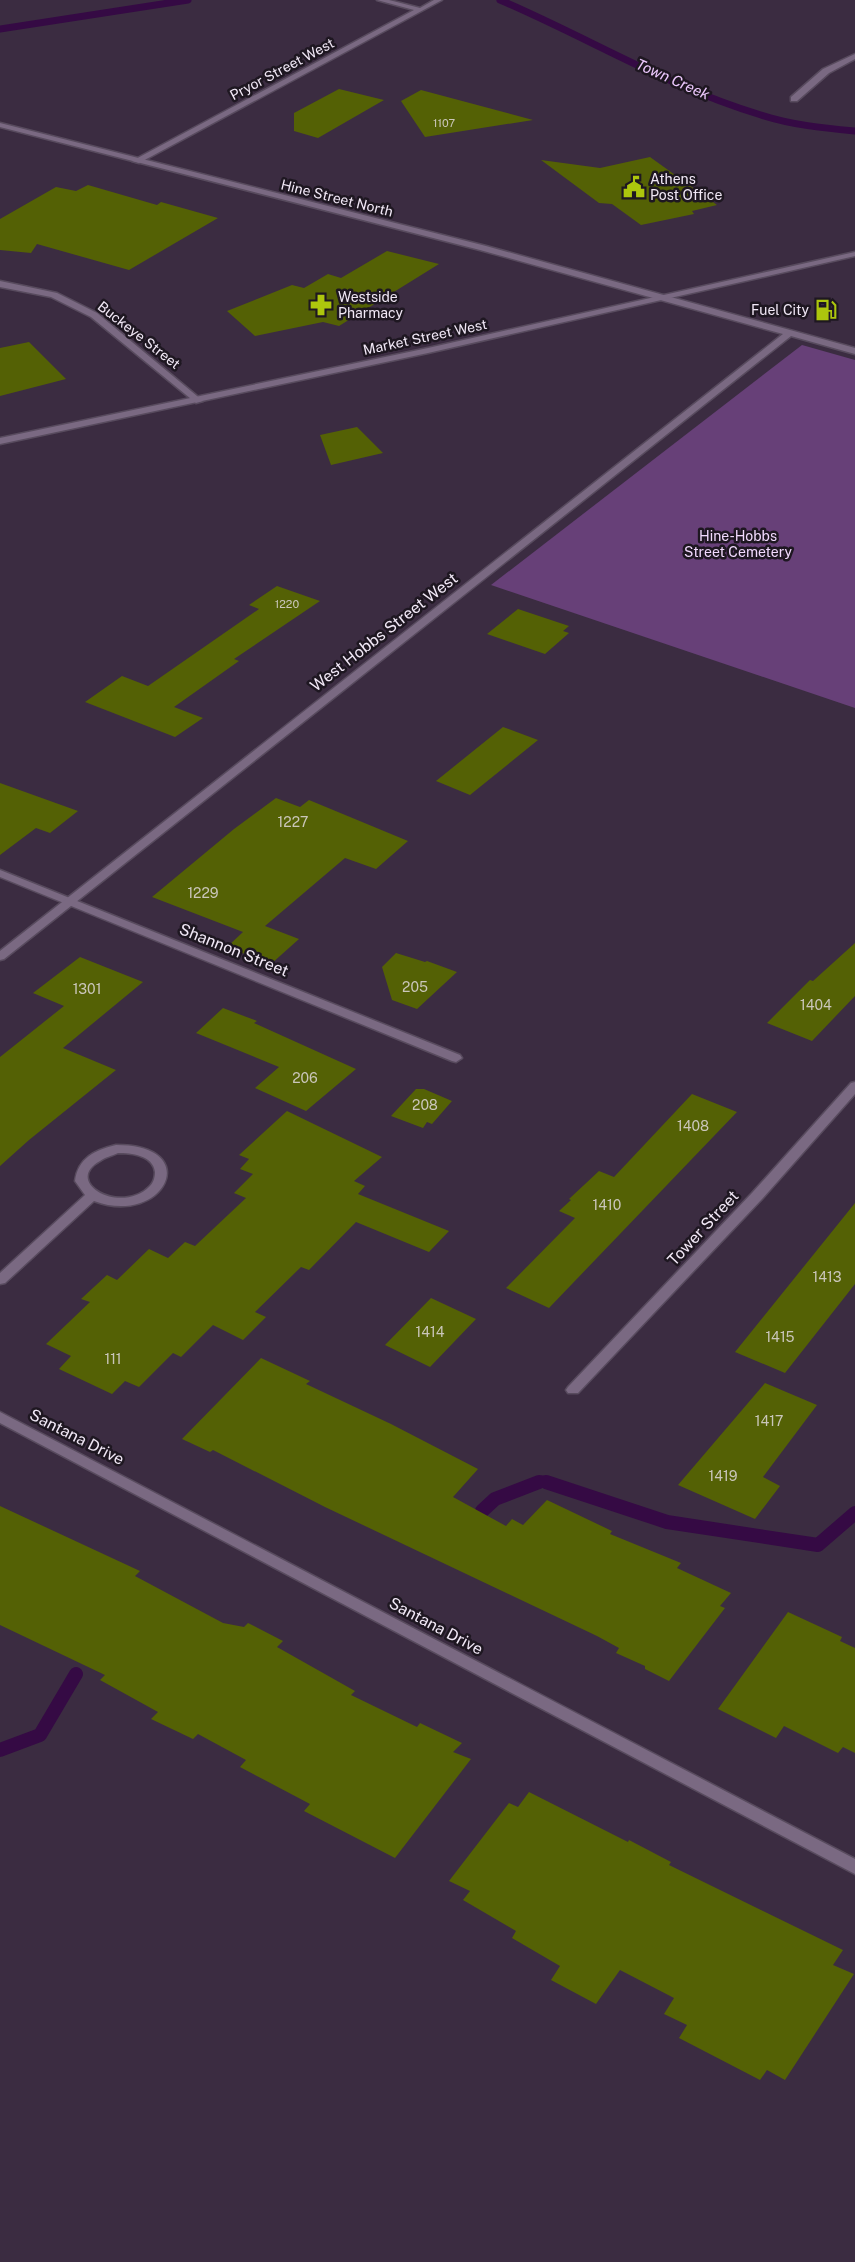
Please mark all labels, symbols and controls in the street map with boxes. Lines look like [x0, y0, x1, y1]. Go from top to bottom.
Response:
street label: Pryor Street West [227, 35, 337, 103]
water label: Town Creek [634, 55, 713, 103]
house number: 1107 [433, 117, 455, 129]
place label: Athens Post Office [650, 171, 722, 203]
public building icon: Athens Post Office [621, 174, 647, 200]
street label: Hine Street North [279, 176, 395, 220]
place label: Westside Pharmacy [338, 289, 404, 321]
pharmacy icon: Westside Pharmacy [308, 292, 334, 318]
fuel station icon: Fuel City [813, 297, 839, 323]
street label: Buckeye Street [95, 298, 183, 372]
place label: Fuel City [751, 302, 810, 318]
street label: Market Street West [361, 316, 489, 358]
park label: Hine-Hobbs Street Cemetery [684, 528, 792, 560]
street label: West Hobbs Street West [307, 569, 461, 695]
house number: 1220 [275, 598, 299, 610]
house number: 1227 [278, 814, 308, 830]
house number: 1229 [187, 885, 219, 901]
street label: Shannon Street [177, 919, 291, 981]
house number: 205 [402, 979, 428, 995]
house number: 1301 [73, 981, 101, 997]
house number: 1404 [800, 997, 832, 1013]
house number: 206 [292, 1070, 318, 1086]
house number: 208 [412, 1097, 438, 1113]
house number: 1408 [677, 1118, 709, 1134]
street label: Tower Street [663, 1187, 743, 1269]
house number: 1410 [593, 1197, 621, 1213]
house number: 1413 [812, 1269, 842, 1285]
house number: 1414 [416, 1324, 445, 1340]
house number: 1415 [765, 1329, 795, 1345]
house number: 111 [104, 1351, 122, 1367]
street label: Santana Drive [27, 1405, 127, 1469]
house number: 1417 [755, 1413, 783, 1429]
house number: 1419 [709, 1468, 738, 1484]
street label: Santana Drive [386, 1593, 486, 1659]

